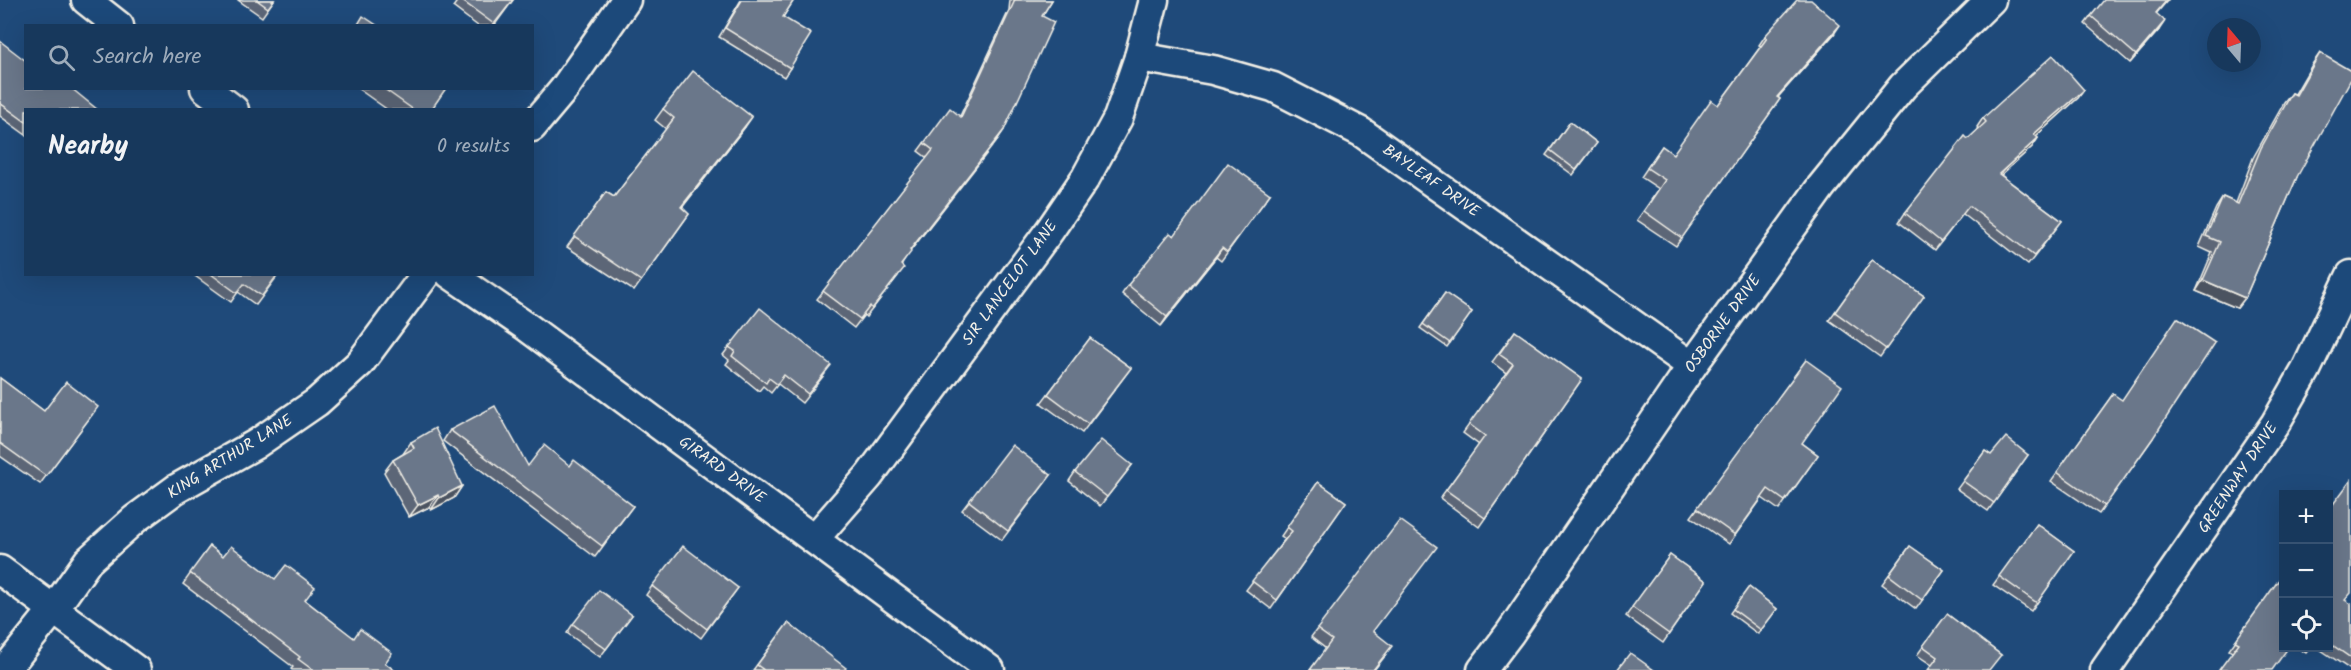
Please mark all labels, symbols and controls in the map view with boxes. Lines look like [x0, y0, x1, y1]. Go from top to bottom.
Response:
north arrow [2207, 18, 2261, 72]
search box [24, 24, 534, 90]
text: Search here [93, 40, 201, 75]
icon: search [45, 41, 78, 74]
text: Nearby [48, 126, 128, 168]
text: 0 results [437, 131, 510, 163]
street label: BAYLEAF DRIVE [1377, 138, 1485, 224]
street label: SIR LANCELOT LANE [956, 215, 1064, 351]
street label: OSBORNE DRIVE [1679, 269, 1768, 379]
street label: KING ARTHUR LANE [162, 408, 298, 506]
street label: GREENWAY DRIVE [2192, 417, 2285, 538]
street label: GIRARD DRIVE [673, 430, 771, 511]
map controls [2279, 490, 2333, 652]
button: + [2279, 490, 2333, 544]
button: − [2279, 544, 2333, 598]
button: locate [2279, 598, 2333, 652]

